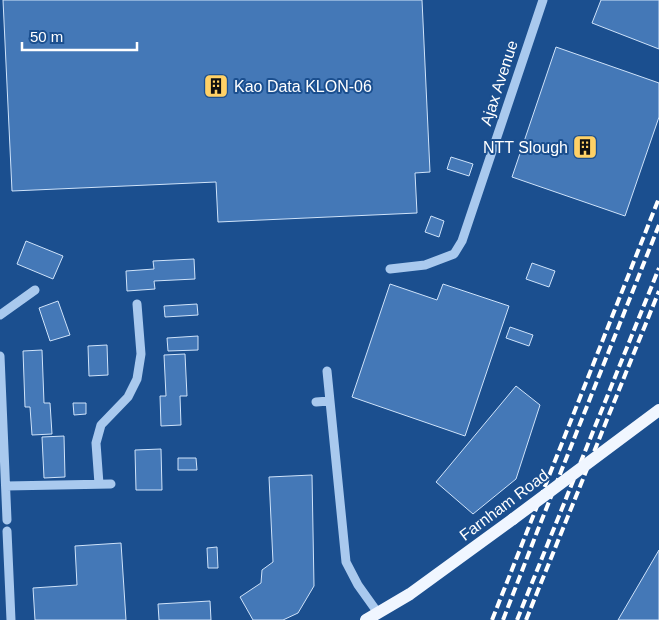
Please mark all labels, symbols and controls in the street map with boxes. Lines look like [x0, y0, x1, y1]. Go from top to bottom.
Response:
scale bar [22, 20, 138, 52]
text: 50 m [30, 28, 63, 45]
street label: Ajax Avenue [477, 38, 521, 128]
building icon: Kao Data KLON-06 [203, 73, 229, 99]
place label: Kao Data KLON-06 [234, 78, 372, 95]
building icon: NTT Slough [572, 134, 598, 160]
place label: NTT Slough [483, 139, 568, 156]
street label: Farnham Road [456, 466, 552, 544]

